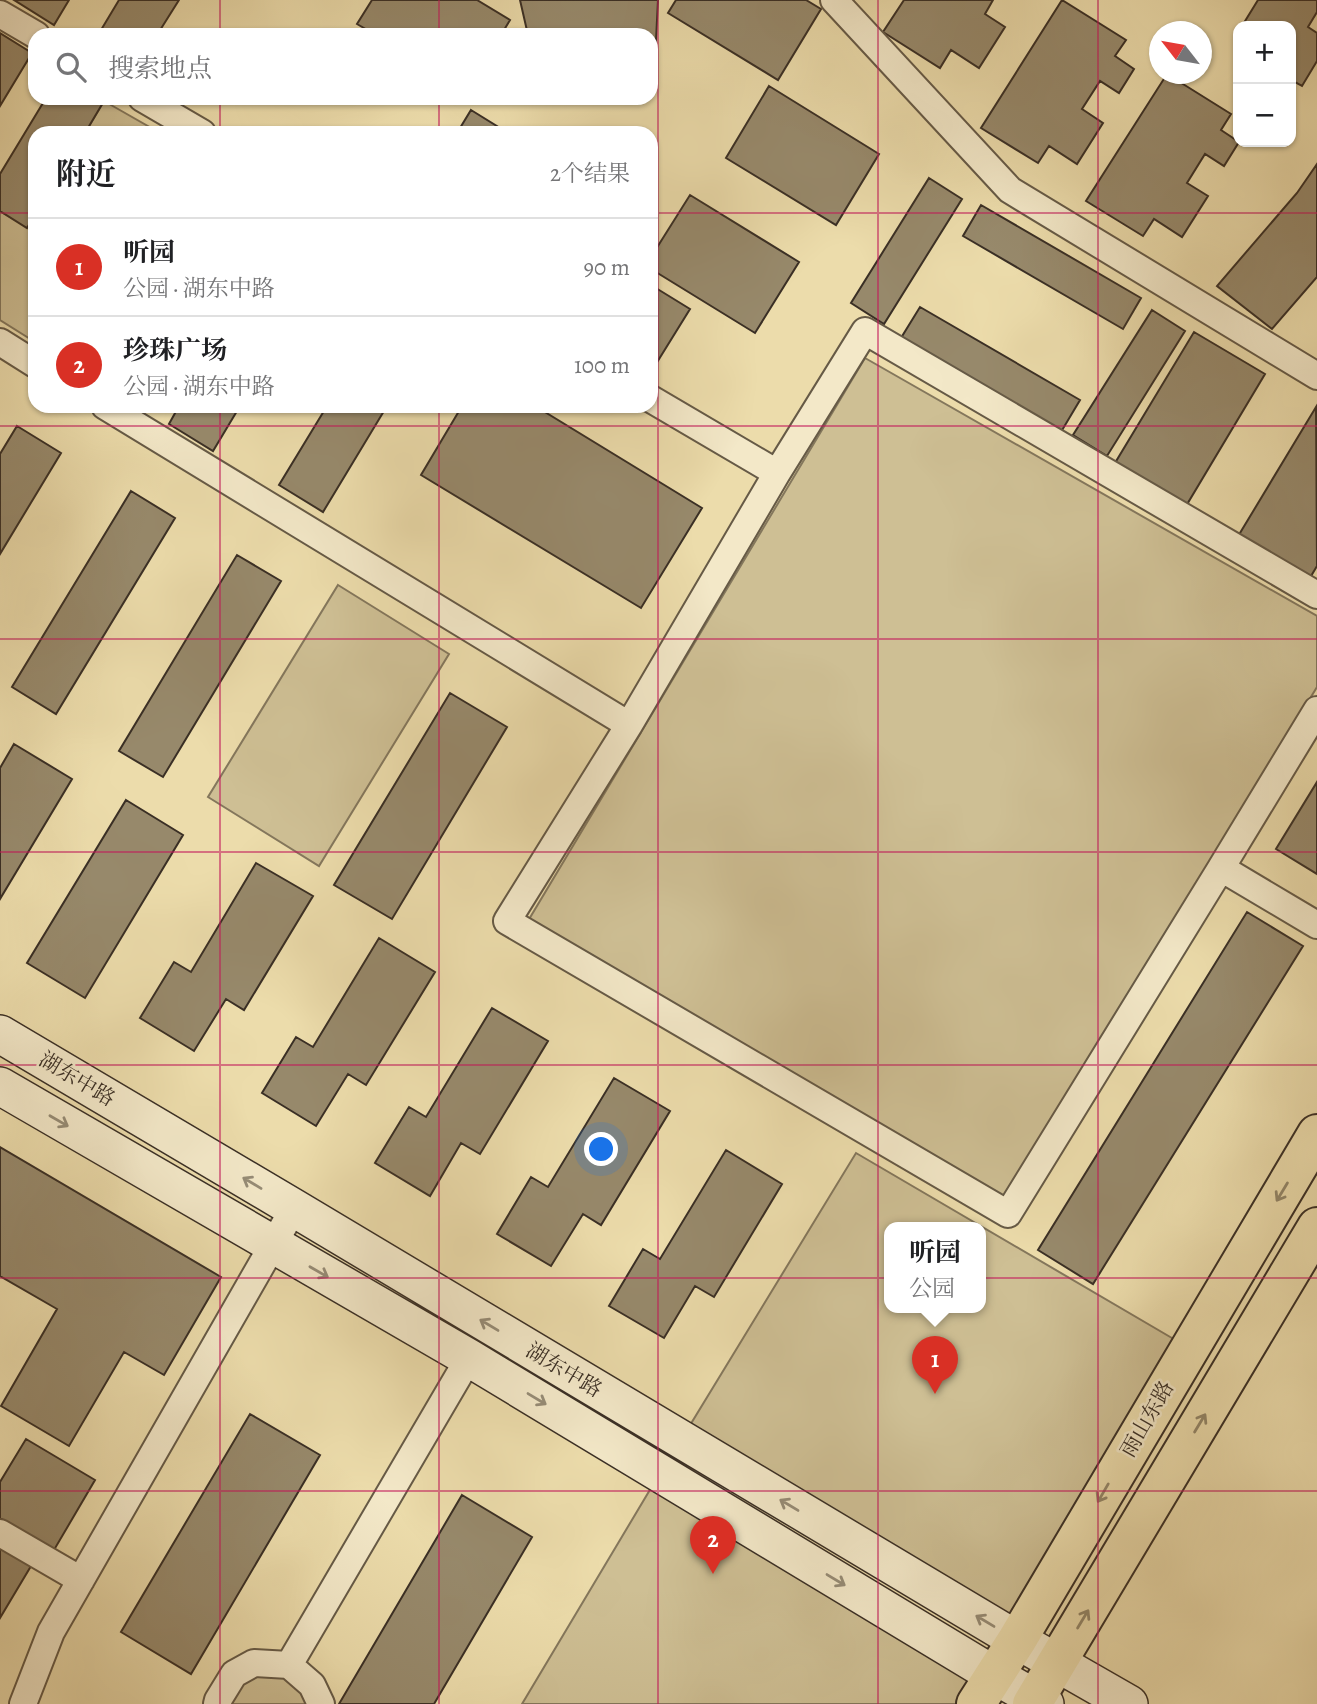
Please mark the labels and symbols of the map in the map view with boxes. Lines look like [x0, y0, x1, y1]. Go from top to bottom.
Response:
north arrow [1149, 21, 1212, 84]
street label: 湖东中路 [34, 1045, 120, 1113]
one-way arrow [49, 1114, 69, 1128]
your location [584, 1132, 618, 1166]
one-way arrow [242, 1175, 262, 1189]
one-way arrow [1275, 1182, 1289, 1202]
one-way arrow [309, 1265, 329, 1279]
one-way arrow [480, 1317, 500, 1331]
street label: 湖东中路 [521, 1336, 607, 1404]
pin: 1 [912, 1336, 958, 1394]
street label: 雨山东路 [1114, 1376, 1180, 1462]
one-way arrow [526, 1392, 546, 1406]
one-way arrow [1193, 1414, 1207, 1434]
one-way arrow [1096, 1483, 1110, 1503]
one-way arrow [780, 1497, 800, 1511]
pin: 2 [690, 1516, 736, 1574]
one-way arrow [826, 1573, 846, 1587]
one-way arrow [1077, 1609, 1091, 1629]
one-way arrow [975, 1614, 995, 1628]

